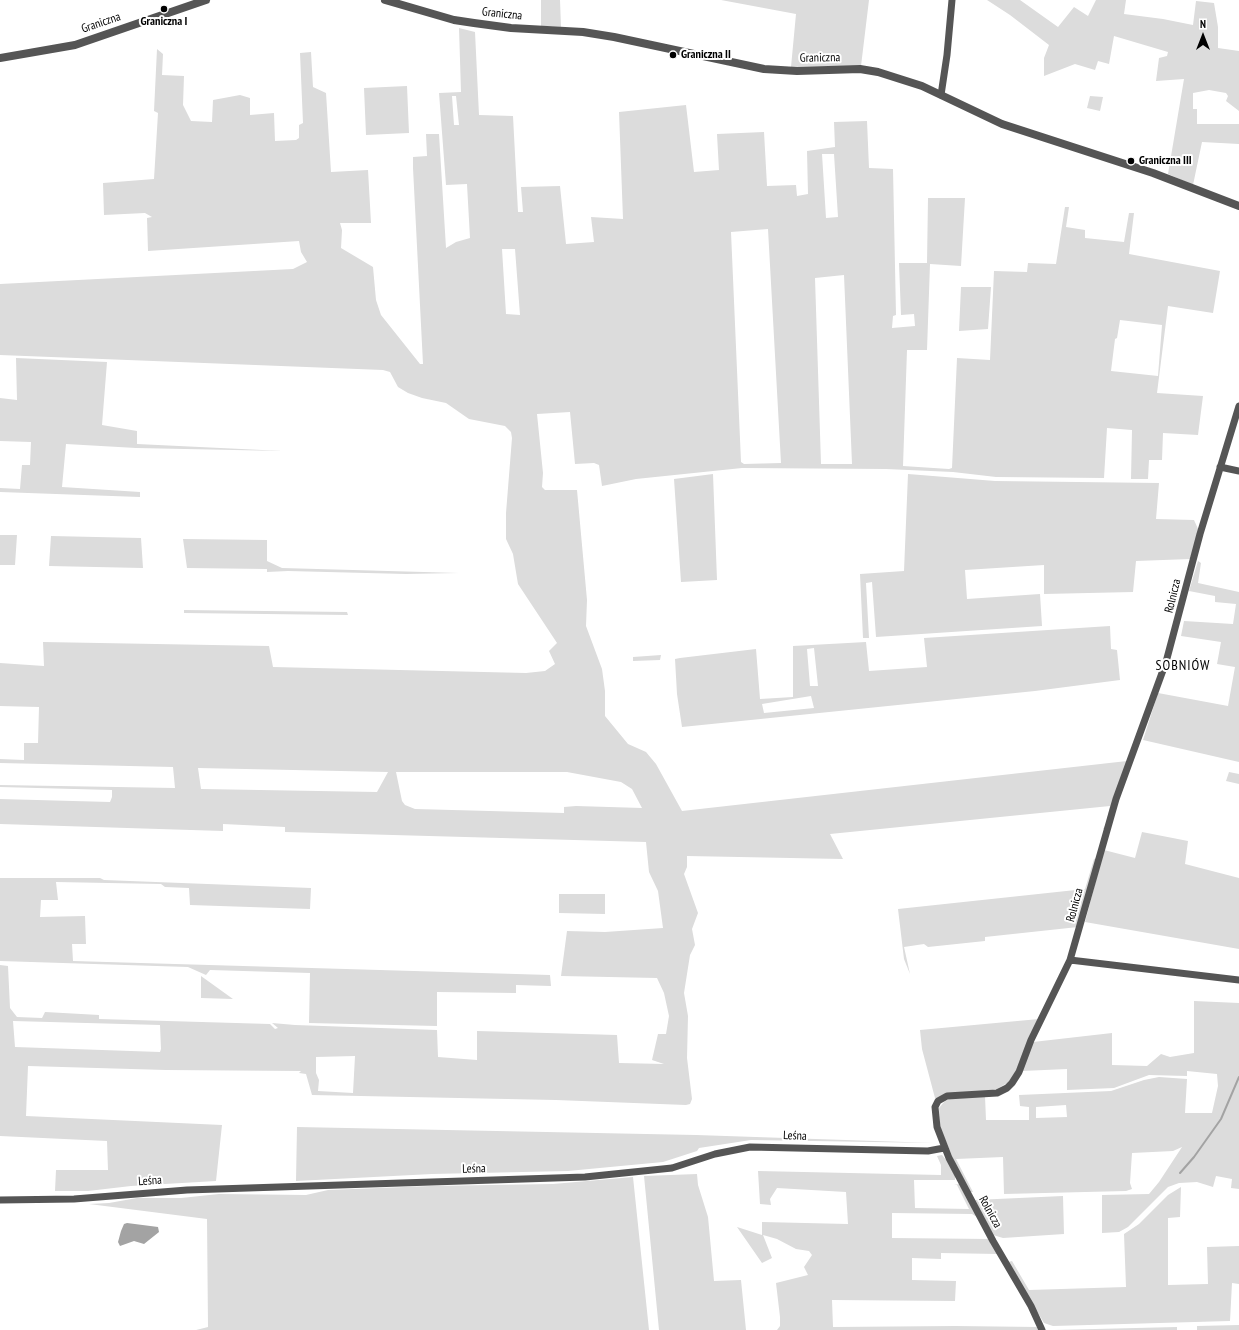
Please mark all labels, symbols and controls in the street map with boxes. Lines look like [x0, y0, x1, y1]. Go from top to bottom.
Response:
marker: Graniczna I [159, 4, 169, 14]
street label: Graniczna [481, 5, 523, 23]
street label: Graniczna [80, 10, 122, 36]
place label: Graniczna I [141, 15, 187, 29]
north arrow [1183, 16, 1223, 56]
text: N [1200, 17, 1206, 31]
place label: Graniczna II [681, 48, 731, 62]
marker: Graniczna II [668, 50, 678, 60]
street label: Graniczna [800, 50, 840, 66]
place label: Graniczna III [1139, 154, 1192, 168]
marker: Graniczna III [1126, 156, 1136, 166]
street label: Rolnicza [1162, 578, 1184, 614]
district label: SOBNIÓW [1156, 658, 1210, 674]
street label: Rolnicza [1064, 887, 1086, 923]
street label: Leśna [783, 1128, 807, 1144]
street label: Leśna [462, 1162, 486, 1176]
street label: Leśna [138, 1173, 162, 1189]
street label: Rolnicza [975, 1193, 1005, 1231]

